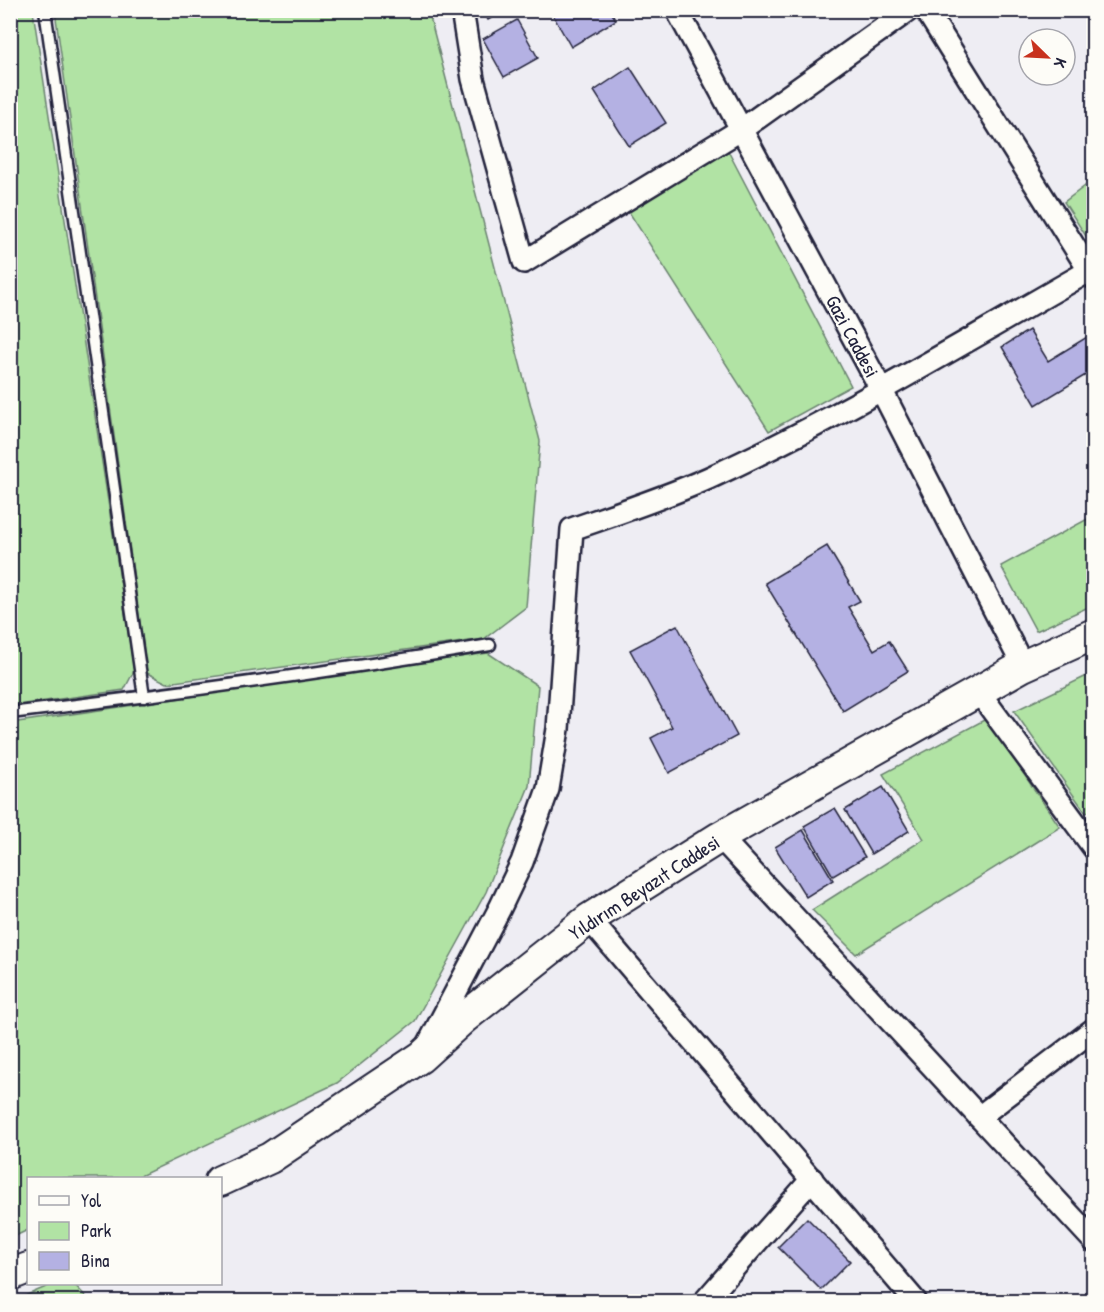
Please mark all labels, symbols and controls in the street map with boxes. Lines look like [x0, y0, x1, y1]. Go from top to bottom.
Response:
north arrow [1017, 27, 1077, 87]
text: K [1049, 55, 1072, 72]
street label: Gazi Caddesi [820, 290, 886, 382]
street label: Yıldırım Beyazıt Caddesi [563, 828, 725, 946]
legend [27, 1177, 222, 1285]
text: Yol [81, 1188, 101, 1213]
text: Park [81, 1218, 112, 1243]
text: Bina [81, 1248, 109, 1273]

